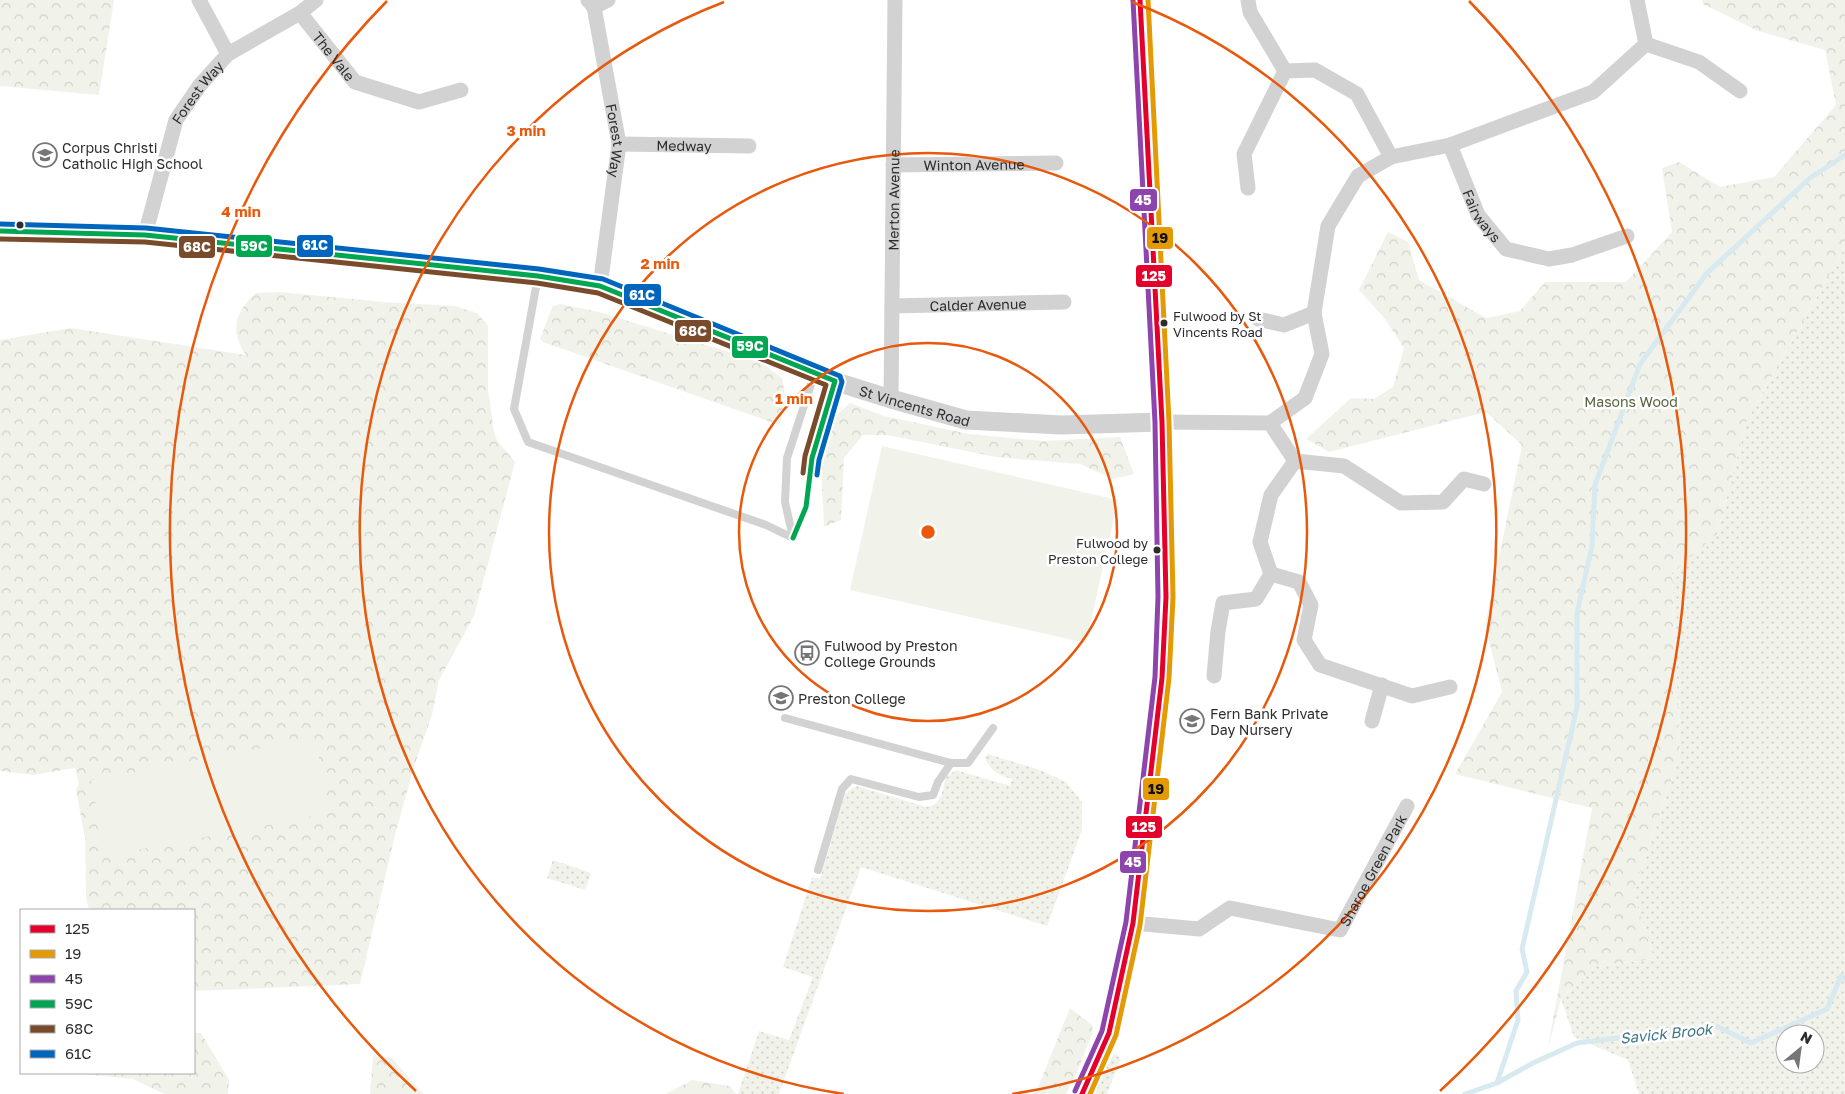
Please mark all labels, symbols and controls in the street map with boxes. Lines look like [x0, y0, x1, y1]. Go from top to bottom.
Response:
street label: The Vale [310, 28, 359, 84]
street label: Forest Way [168, 57, 226, 127]
street label: Forest Way [603, 102, 628, 179]
text: 3 min [506, 121, 546, 139]
street label: Medway [656, 136, 712, 154]
place label: Corpus Christi Catholic High School [62, 139, 203, 172]
school or university icon: Corpus Christi Catholic High School [32, 142, 58, 168]
street label: Merton Avenue [884, 149, 902, 251]
street label: Winton Avenue [923, 155, 1025, 173]
street label: Fairways [1460, 187, 1505, 245]
line badge: 45 [1129, 188, 1158, 212]
text: 45 [1134, 191, 1152, 208]
text: 4 min [221, 202, 261, 220]
unlabelled marker [15, 220, 25, 230]
line badge: 19 [1146, 226, 1174, 250]
text: 19 [1152, 229, 1168, 246]
line badge: 59C [235, 234, 273, 258]
line badge: 61C [296, 234, 334, 258]
line badge: 68C [178, 235, 216, 259]
text: 61C [302, 236, 328, 253]
text: 59C [240, 237, 268, 254]
text: 68C [183, 238, 211, 255]
text: 2 min [640, 254, 680, 272]
line badge: 125 [1135, 264, 1173, 288]
text: 125 [1142, 267, 1167, 284]
line badge: 61C [623, 283, 662, 307]
text: 61C [629, 286, 655, 303]
street label: Calder Avenue [929, 294, 1027, 314]
place label: Fulwood by St Vincents Road [1173, 308, 1263, 340]
marker: Fulwood by St Vincents Road [1159, 318, 1169, 328]
line badge: 68C [674, 319, 712, 343]
text: 68C [679, 322, 707, 339]
line badge: 59C [731, 335, 769, 359]
text: 59C [736, 337, 764, 354]
street label: St Vincents Road [857, 381, 972, 429]
text: 1 min [775, 389, 813, 407]
park label: Masons Wood [1584, 393, 1678, 410]
centre of rings [919, 523, 937, 541]
place label: Fulwood by Preston College [1048, 535, 1149, 567]
marker: Fulwood by Preston College [1152, 545, 1162, 555]
place label: Fulwood by Preston College Grounds [824, 637, 958, 670]
bus stop icon: Fulwood by Preston College Grounds [794, 640, 820, 666]
school or university icon: Preston College [768, 685, 794, 711]
place label: Preston College [798, 690, 906, 707]
place label: Fern Bank Private Day Nursery [1210, 705, 1328, 738]
school or university icon: Fern Bank Private Day Nursery [1179, 708, 1205, 734]
line badge: 19 [1142, 777, 1170, 801]
text: 19 [1148, 780, 1164, 797]
street label: Sharoe Green Park [1335, 811, 1410, 929]
line badge: 125 [1125, 815, 1163, 839]
text: 125 [1132, 818, 1157, 835]
line badge: 45 [1119, 850, 1147, 874]
text: 45 [1124, 853, 1142, 870]
legend [20, 909, 195, 1074]
text: 125 [65, 919, 90, 937]
text: 19 [65, 944, 81, 962]
text: 45 [65, 969, 83, 987]
text: 59C [65, 994, 93, 1012]
text: 68C [65, 1019, 93, 1037]
water label: Savick Brook [1619, 1019, 1715, 1047]
north arrow [1775, 1024, 1825, 1074]
text: N [1798, 1027, 1815, 1047]
text: 61C [65, 1044, 92, 1062]

